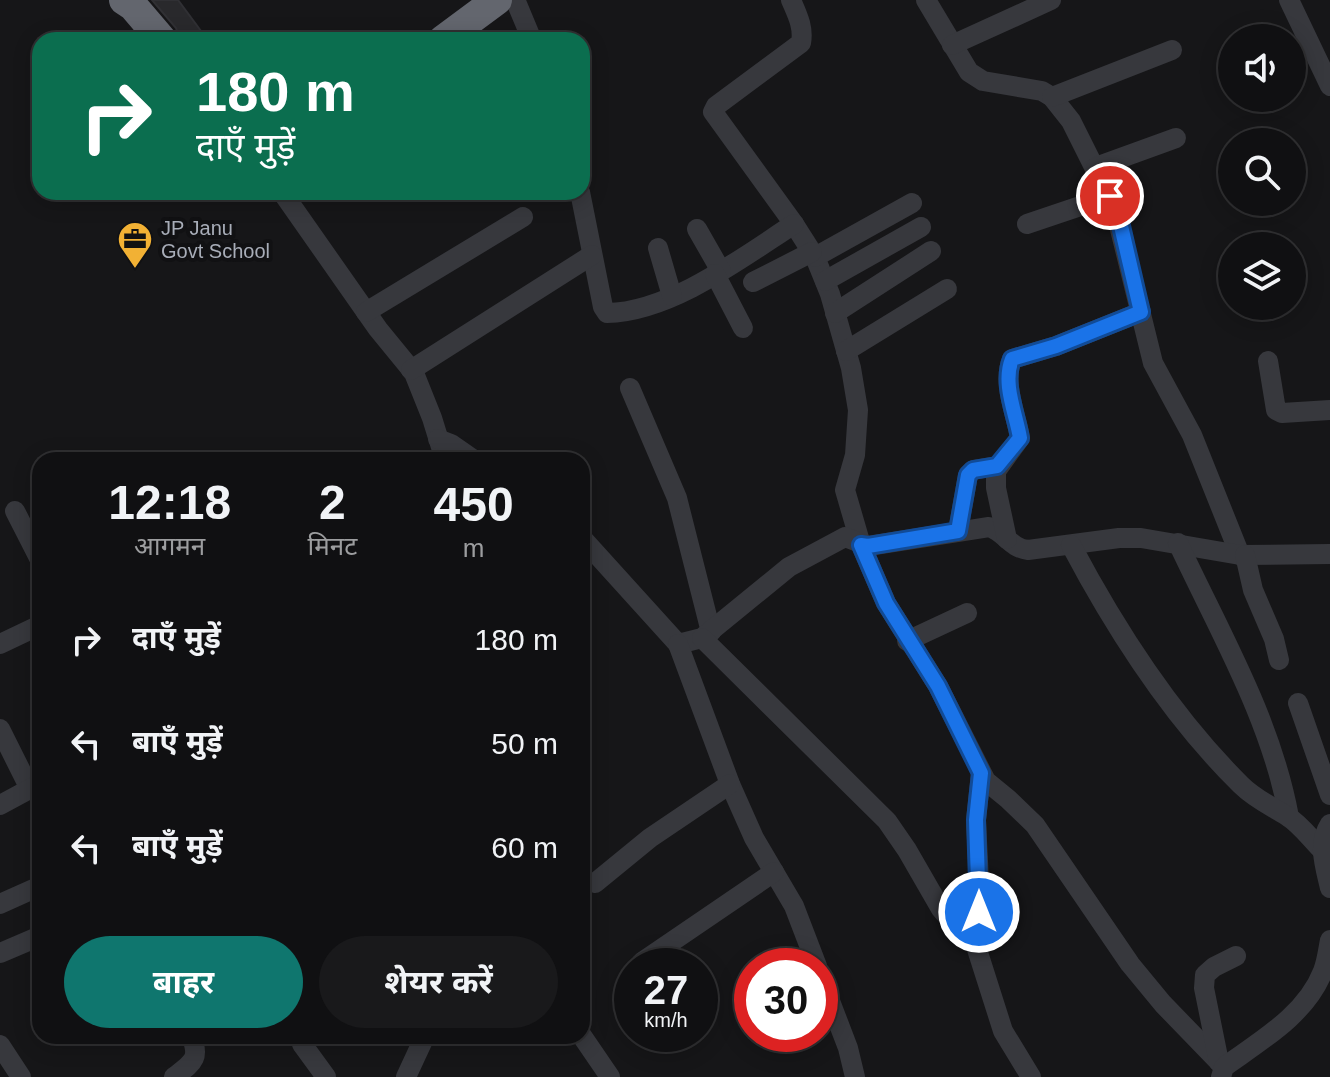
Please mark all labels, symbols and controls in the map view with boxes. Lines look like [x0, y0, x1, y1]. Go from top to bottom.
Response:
map controls [1218, 24, 1306, 320]
button: sound [1218, 24, 1306, 112]
text: 180 m [196, 60, 355, 123]
icon: right [64, 64, 168, 168]
text: दाएँ मुड़ें [196, 126, 295, 167]
button: search [1218, 128, 1306, 216]
pin [1076, 162, 1144, 230]
icon: arrive [1088, 174, 1132, 218]
place label: JP Janu Govt School [161, 217, 270, 262]
office icon: JP Janu Govt School [116, 220, 154, 270]
button: layers [1218, 232, 1306, 320]
text: 12:18 [108, 476, 231, 529]
text: 2 [319, 476, 346, 529]
text: 450 [434, 478, 514, 531]
text: आगमन [134, 531, 205, 561]
text: मिनट [307, 531, 357, 561]
text: m [463, 533, 484, 563]
icon: right [64, 618, 108, 662]
text: दाएँ मुड़ें [132, 621, 221, 654]
text: 180 m [475, 623, 558, 656]
icon: left [64, 722, 108, 766]
text: बाएँ मुड़ें [132, 725, 223, 758]
text: 50 m [491, 727, 558, 760]
icon: left [64, 826, 108, 870]
text: बाएँ मुड़ें [132, 829, 223, 862]
text: 60 m [491, 831, 558, 864]
position arrow [937, 870, 1021, 954]
button: बाहर [64, 936, 303, 1028]
button: शेयर करें [319, 936, 558, 1028]
speed limit sign: 30 [734, 948, 838, 1052]
text: 27 [644, 968, 688, 1012]
text: km/h [644, 1009, 688, 1031]

